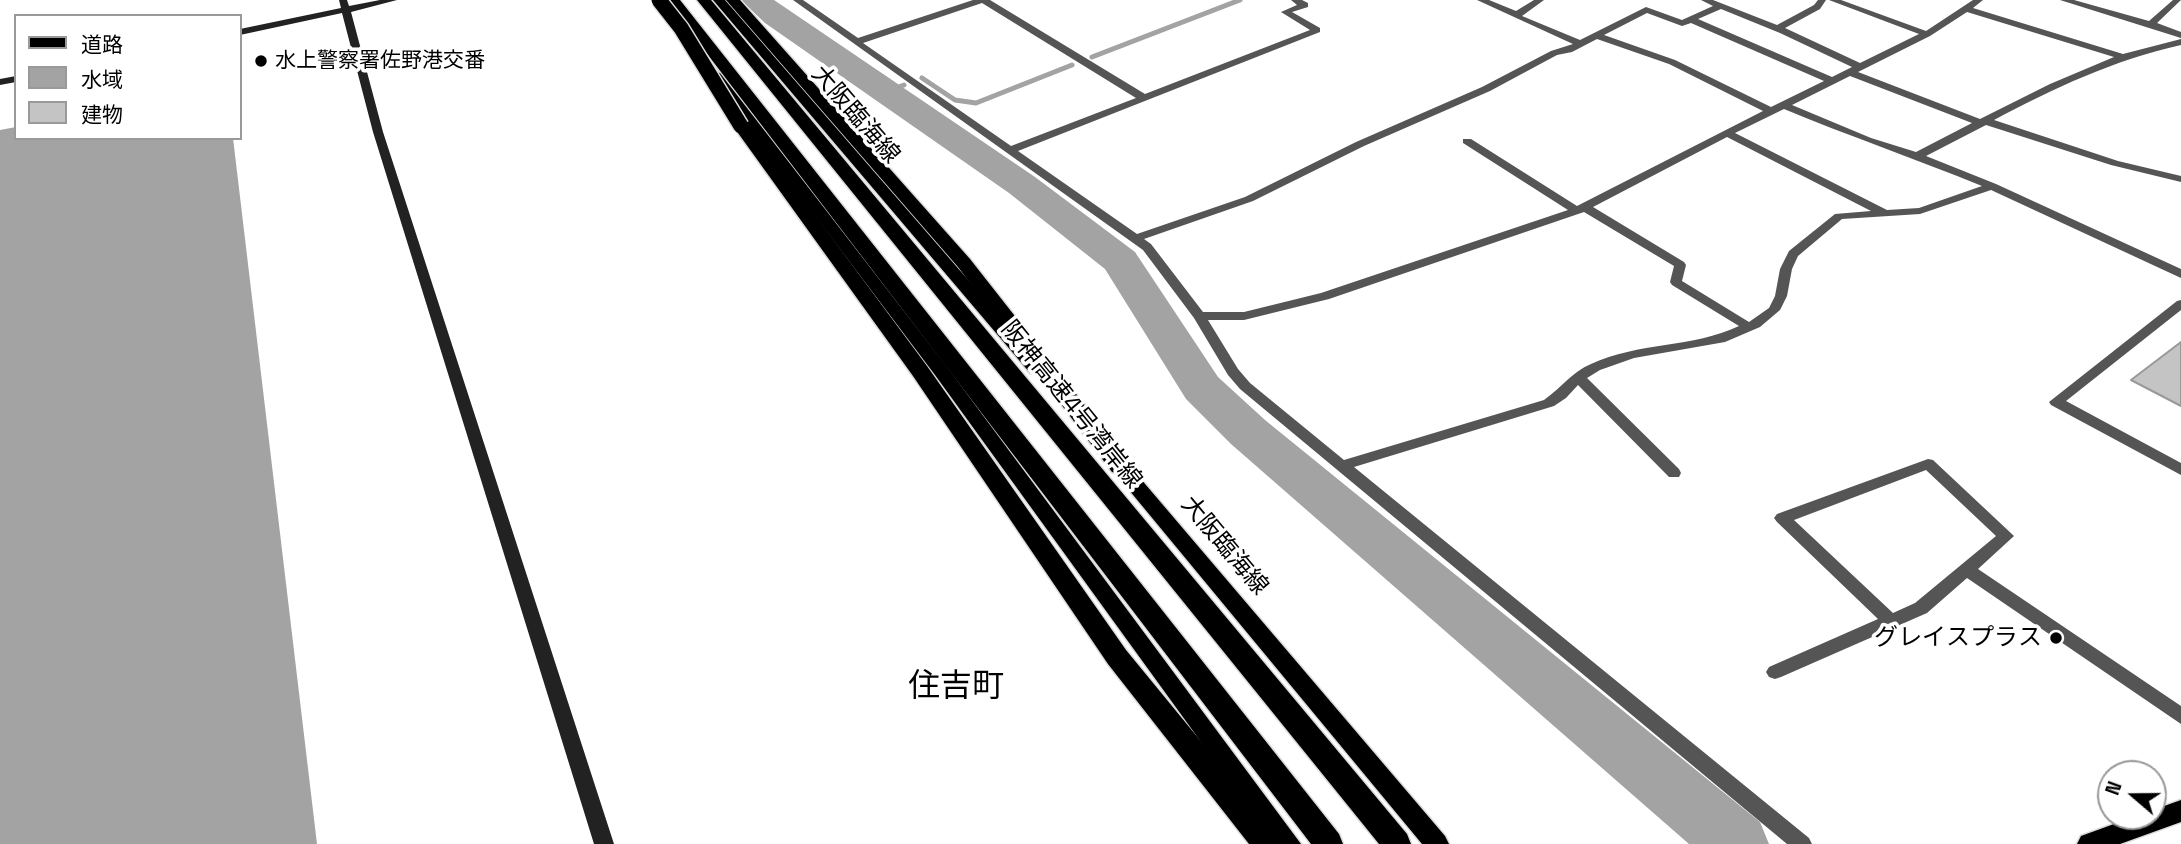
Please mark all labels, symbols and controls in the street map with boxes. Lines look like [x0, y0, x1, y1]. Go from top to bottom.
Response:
legend [14, 14, 242, 140]
text: 道路 [81, 31, 123, 58]
place label: 水上警察署佐野港交番 [275, 48, 485, 74]
marker: 水上警察署佐野港交番 [253, 53, 269, 69]
street label: 大阪臨海線 [805, 60, 905, 170]
text: 水域 [81, 66, 123, 93]
text: 建物 [81, 101, 123, 128]
street label: 阪神高速4号湾岸線 [995, 316, 1147, 494]
street label: 大阪臨海線 [1174, 491, 1274, 601]
place label: グレイスプラス [1874, 624, 2042, 652]
marker: グレイスプラス [2048, 630, 2064, 646]
district label: 住吉町 [908, 668, 1004, 706]
north arrow [2097, 760, 2167, 830]
text: N [2100, 778, 2128, 799]

